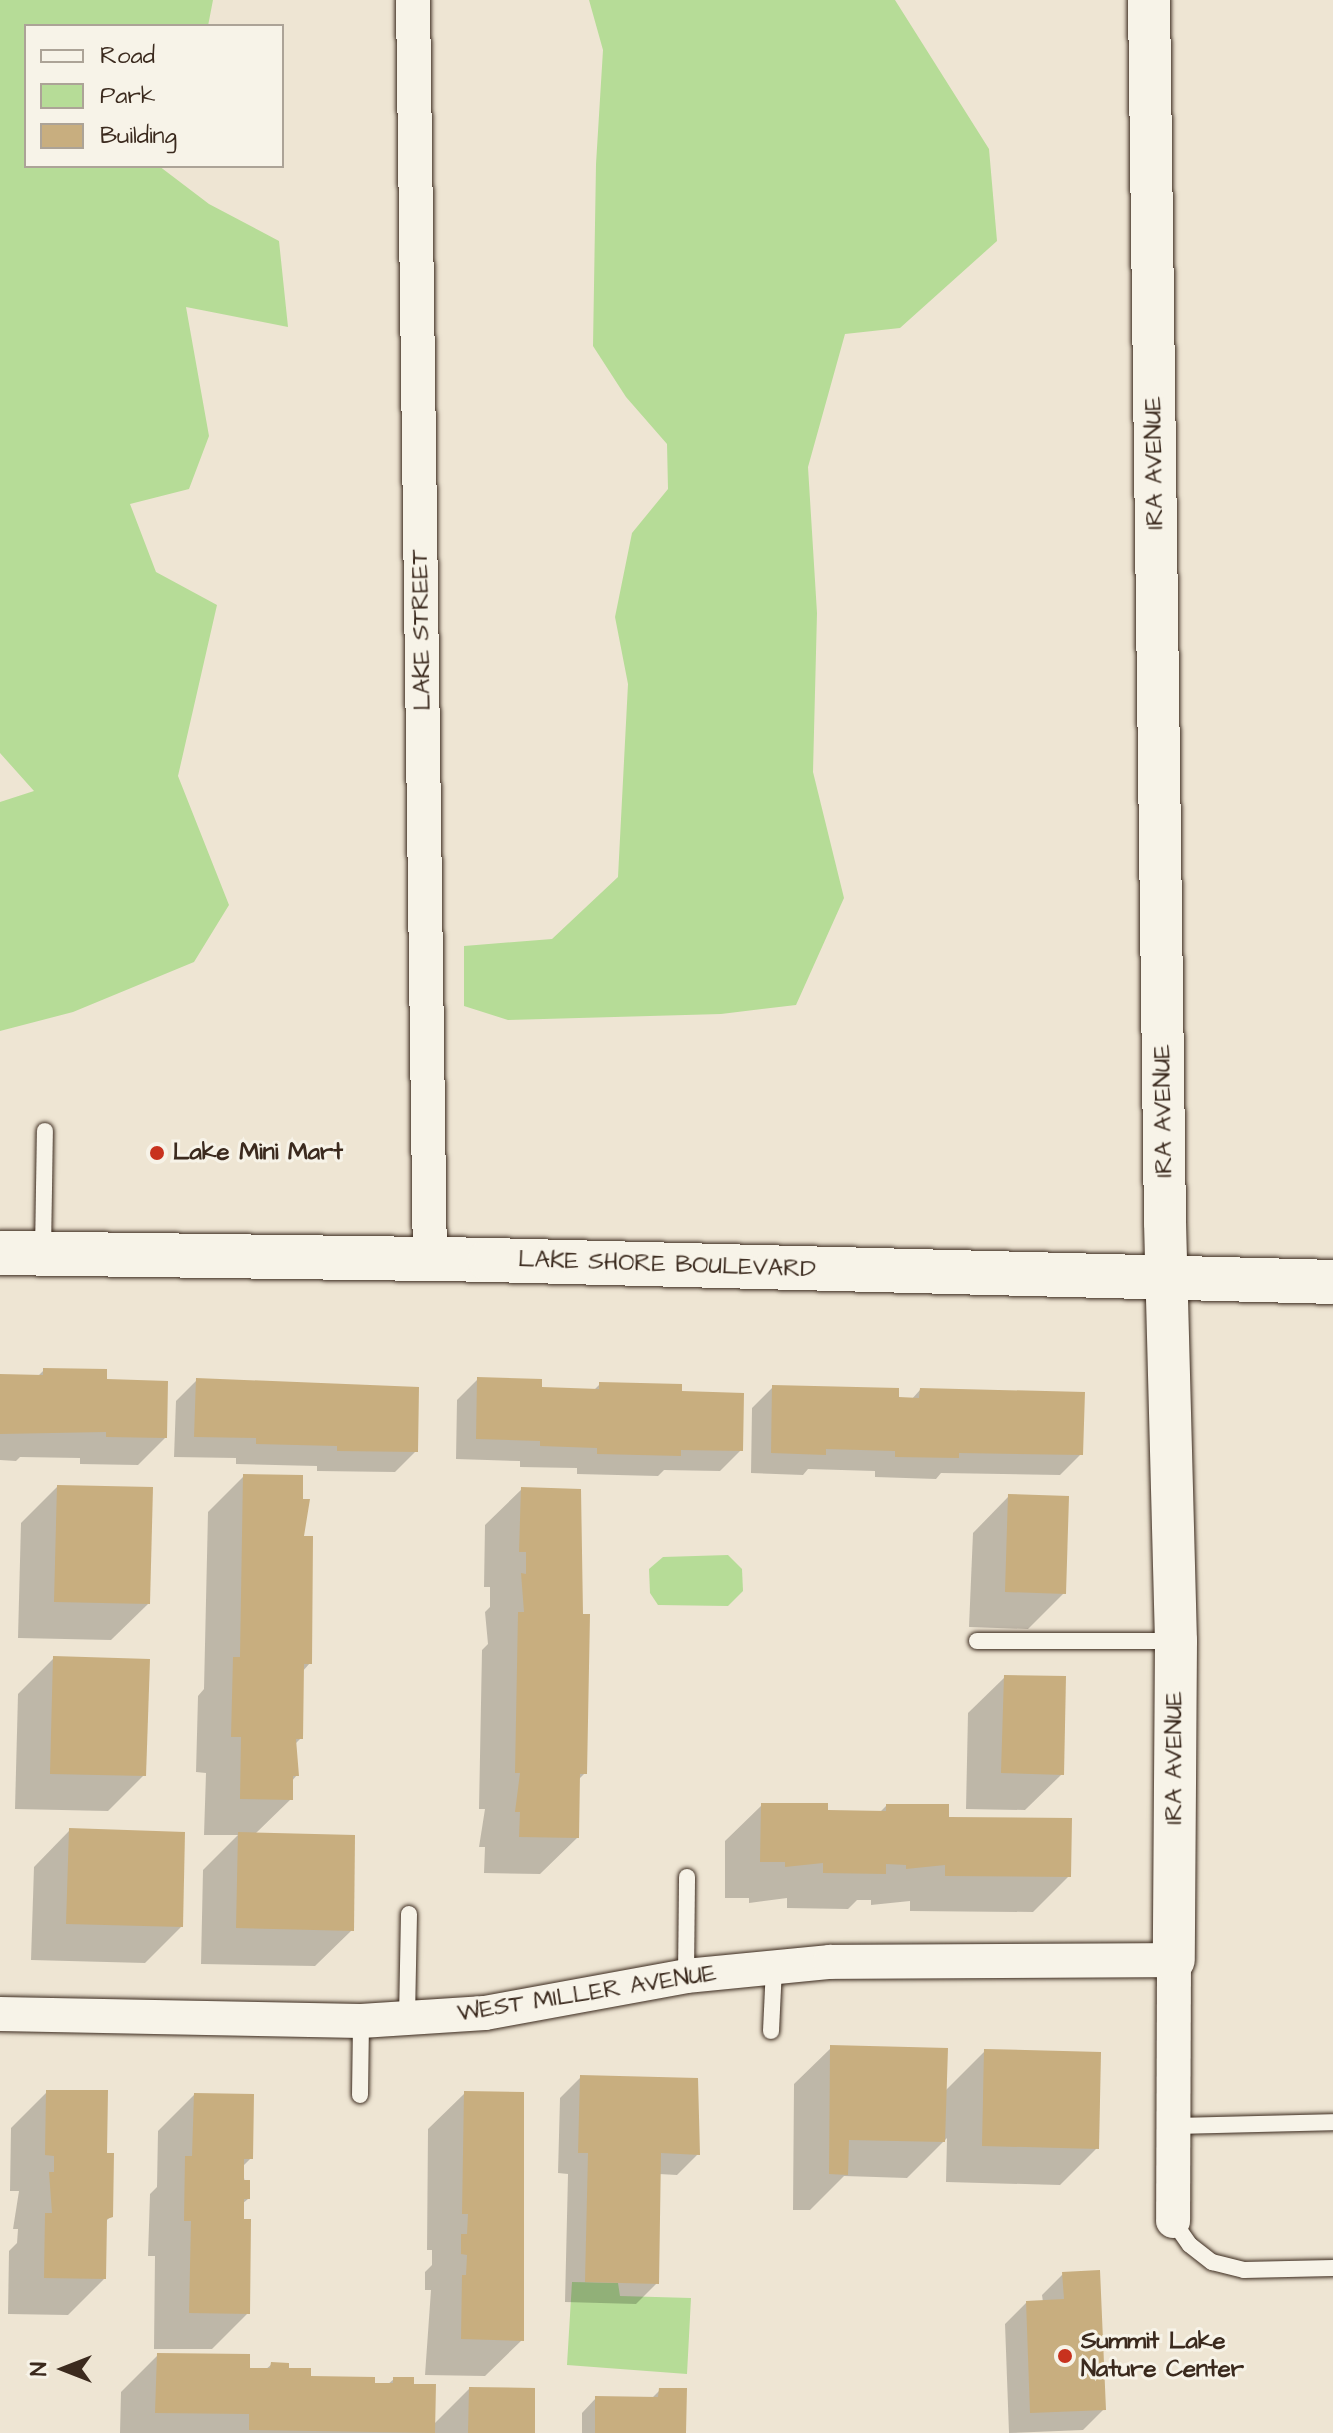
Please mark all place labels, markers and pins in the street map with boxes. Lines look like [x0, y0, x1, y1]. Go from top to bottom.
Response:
place label: Lake Mini Mart [173, 1139, 343, 1167]
marker: Lake Mini Mart [148, 1144, 166, 1162]
place label: Summit Lake Nature Center [1081, 2328, 1244, 2384]
marker: Summit Lake Nature Center [1056, 2347, 1074, 2365]

